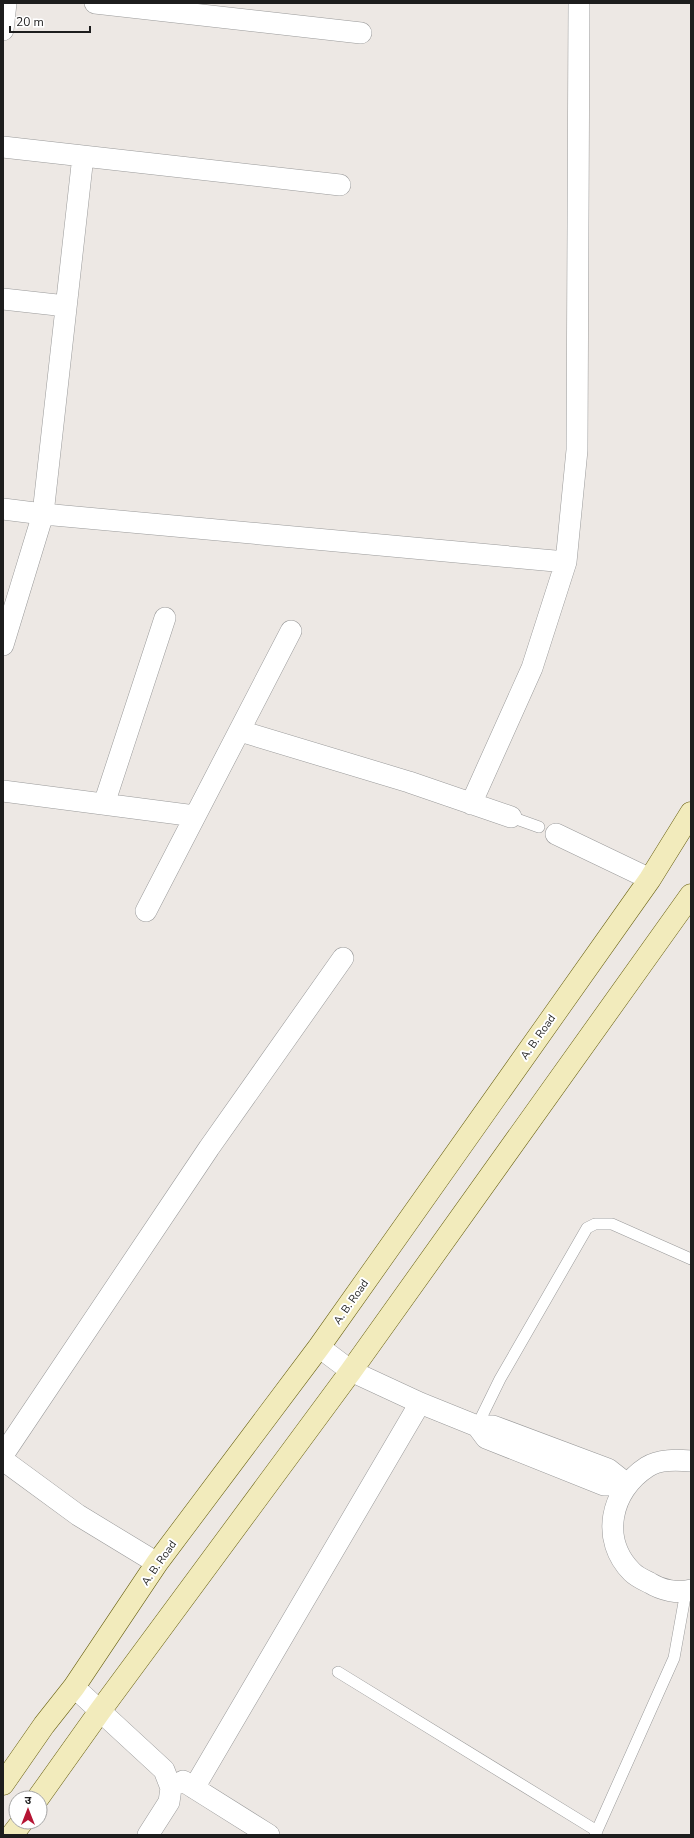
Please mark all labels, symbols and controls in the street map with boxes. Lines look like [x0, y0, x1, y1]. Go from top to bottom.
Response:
scale bar [10, 8, 90, 34]
text: 20 m [16, 14, 44, 30]
street label: A. B. Road [517, 1011, 559, 1063]
street label: A. B. Road [330, 1276, 372, 1328]
street label: A. B. Road [138, 1537, 180, 1589]
north arrow [8, 1790, 48, 1830]
text: उ [25, 1793, 32, 1808]

